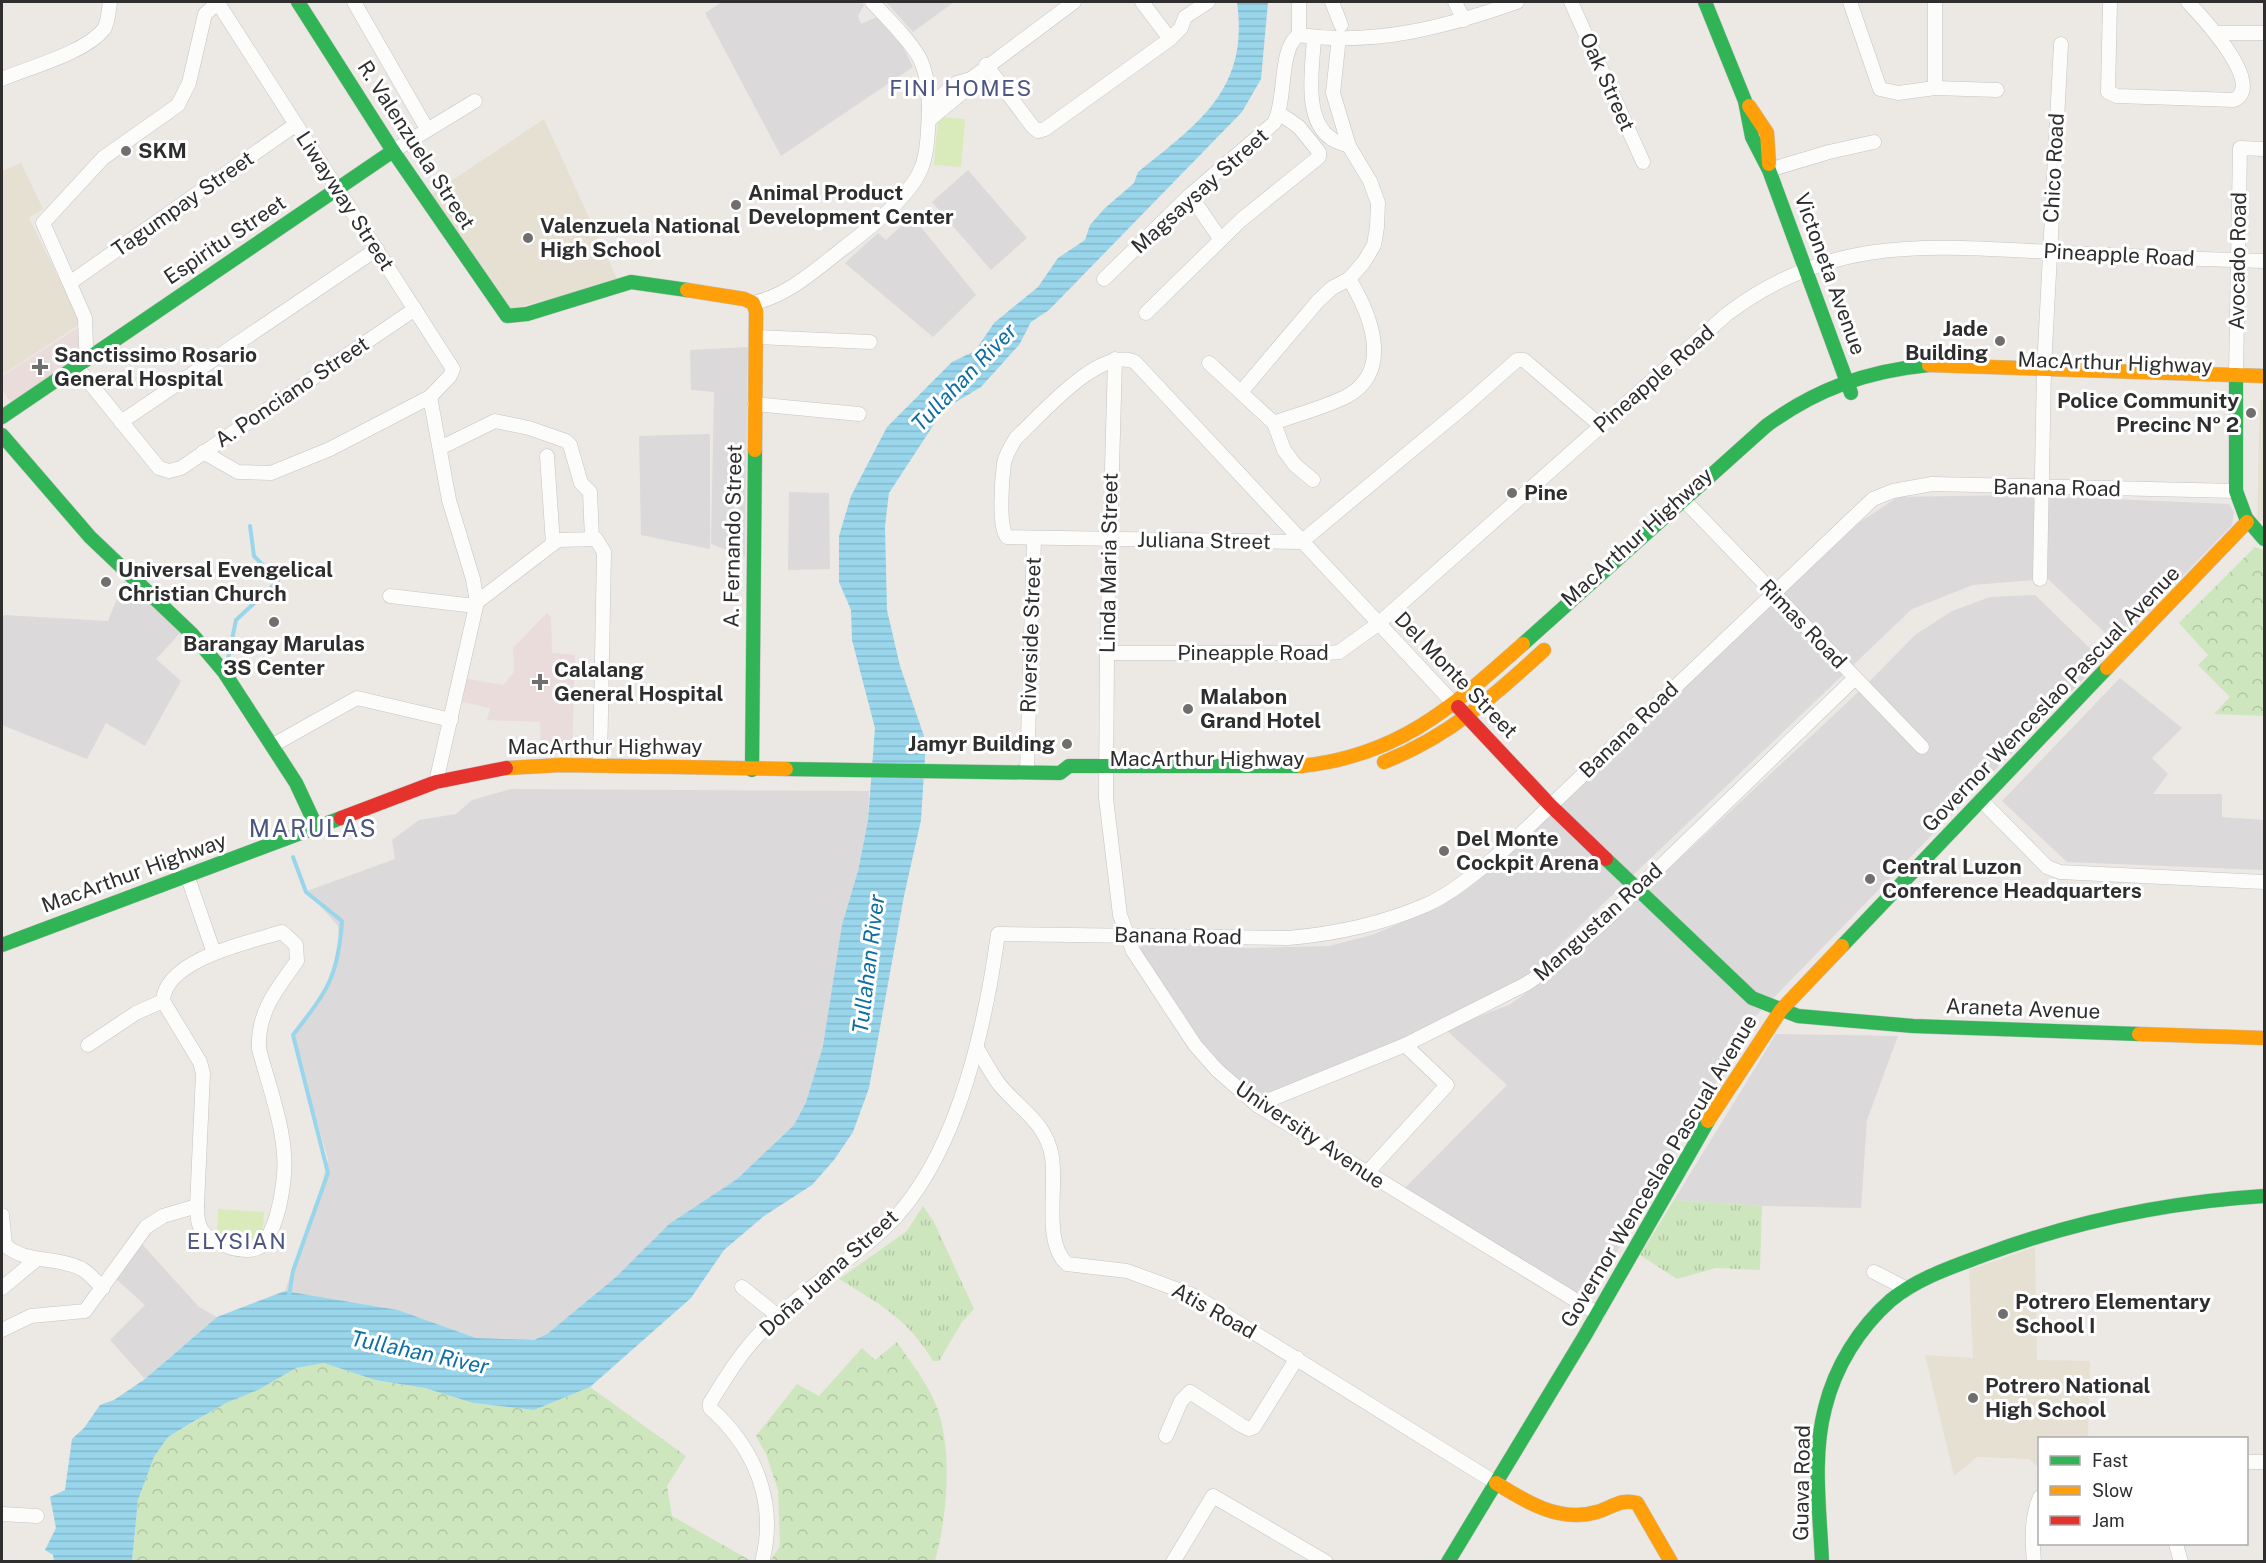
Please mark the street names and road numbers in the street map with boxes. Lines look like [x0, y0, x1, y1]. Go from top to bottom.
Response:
street label: Oak Street [1575, 29, 1640, 135]
street label: R. Valenzuela Street [352, 56, 480, 234]
street label: Chico Road [2038, 113, 2069, 223]
street label: Magsaysay Street [1126, 123, 1273, 259]
street label: Liwayway Street [291, 126, 400, 275]
street label: Tagumpay Street [107, 145, 258, 262]
street label: Victoneta Avenue [1790, 189, 1871, 358]
street label: Espiritu Street [159, 190, 290, 289]
street label: Avocado Road [2224, 192, 2251, 330]
street label: Pineapple Road [2043, 238, 2195, 271]
street label: Pineapple Road [1588, 319, 1719, 438]
street label: A. Ponciano Street [210, 331, 373, 452]
street label: MacArthur Highway [2017, 347, 2213, 378]
street label: A. Fernando Street [718, 444, 747, 628]
street label: MacArthur Highway [1556, 462, 1717, 611]
street label: Linda Maria Street [1094, 473, 1123, 653]
street label: Banana Road [1993, 474, 2121, 501]
street label: Juliana Street [1137, 527, 1271, 554]
street label: Riverside Street [1015, 556, 1046, 713]
street label: Governor Wenceslao Pascual Avenue [1917, 560, 2185, 837]
street label: Rimas Road [1755, 574, 1852, 673]
street label: Del Monte Street [1390, 606, 1523, 743]
street label: Pineapple Road [1177, 640, 1329, 665]
street label: Banana Road [1574, 676, 1683, 783]
street label: MacArthur Highway [508, 734, 703, 759]
street label: MacArthur Highway [1110, 746, 1305, 771]
street label: MacArthur Highway [38, 827, 230, 918]
street label: Mangustan Road [1528, 857, 1667, 986]
street label: Banana Road [1114, 922, 1242, 949]
street label: Araneta Avenue [1945, 993, 2101, 1024]
street label: Governor Wenceslao Pascual Avenue [1555, 1010, 1762, 1331]
street label: University Avenue [1231, 1075, 1390, 1194]
street label: Doña Juana Street [754, 1204, 903, 1341]
street label: Atis Road [1168, 1277, 1261, 1344]
street label: Guava Road [1788, 1425, 1815, 1541]

